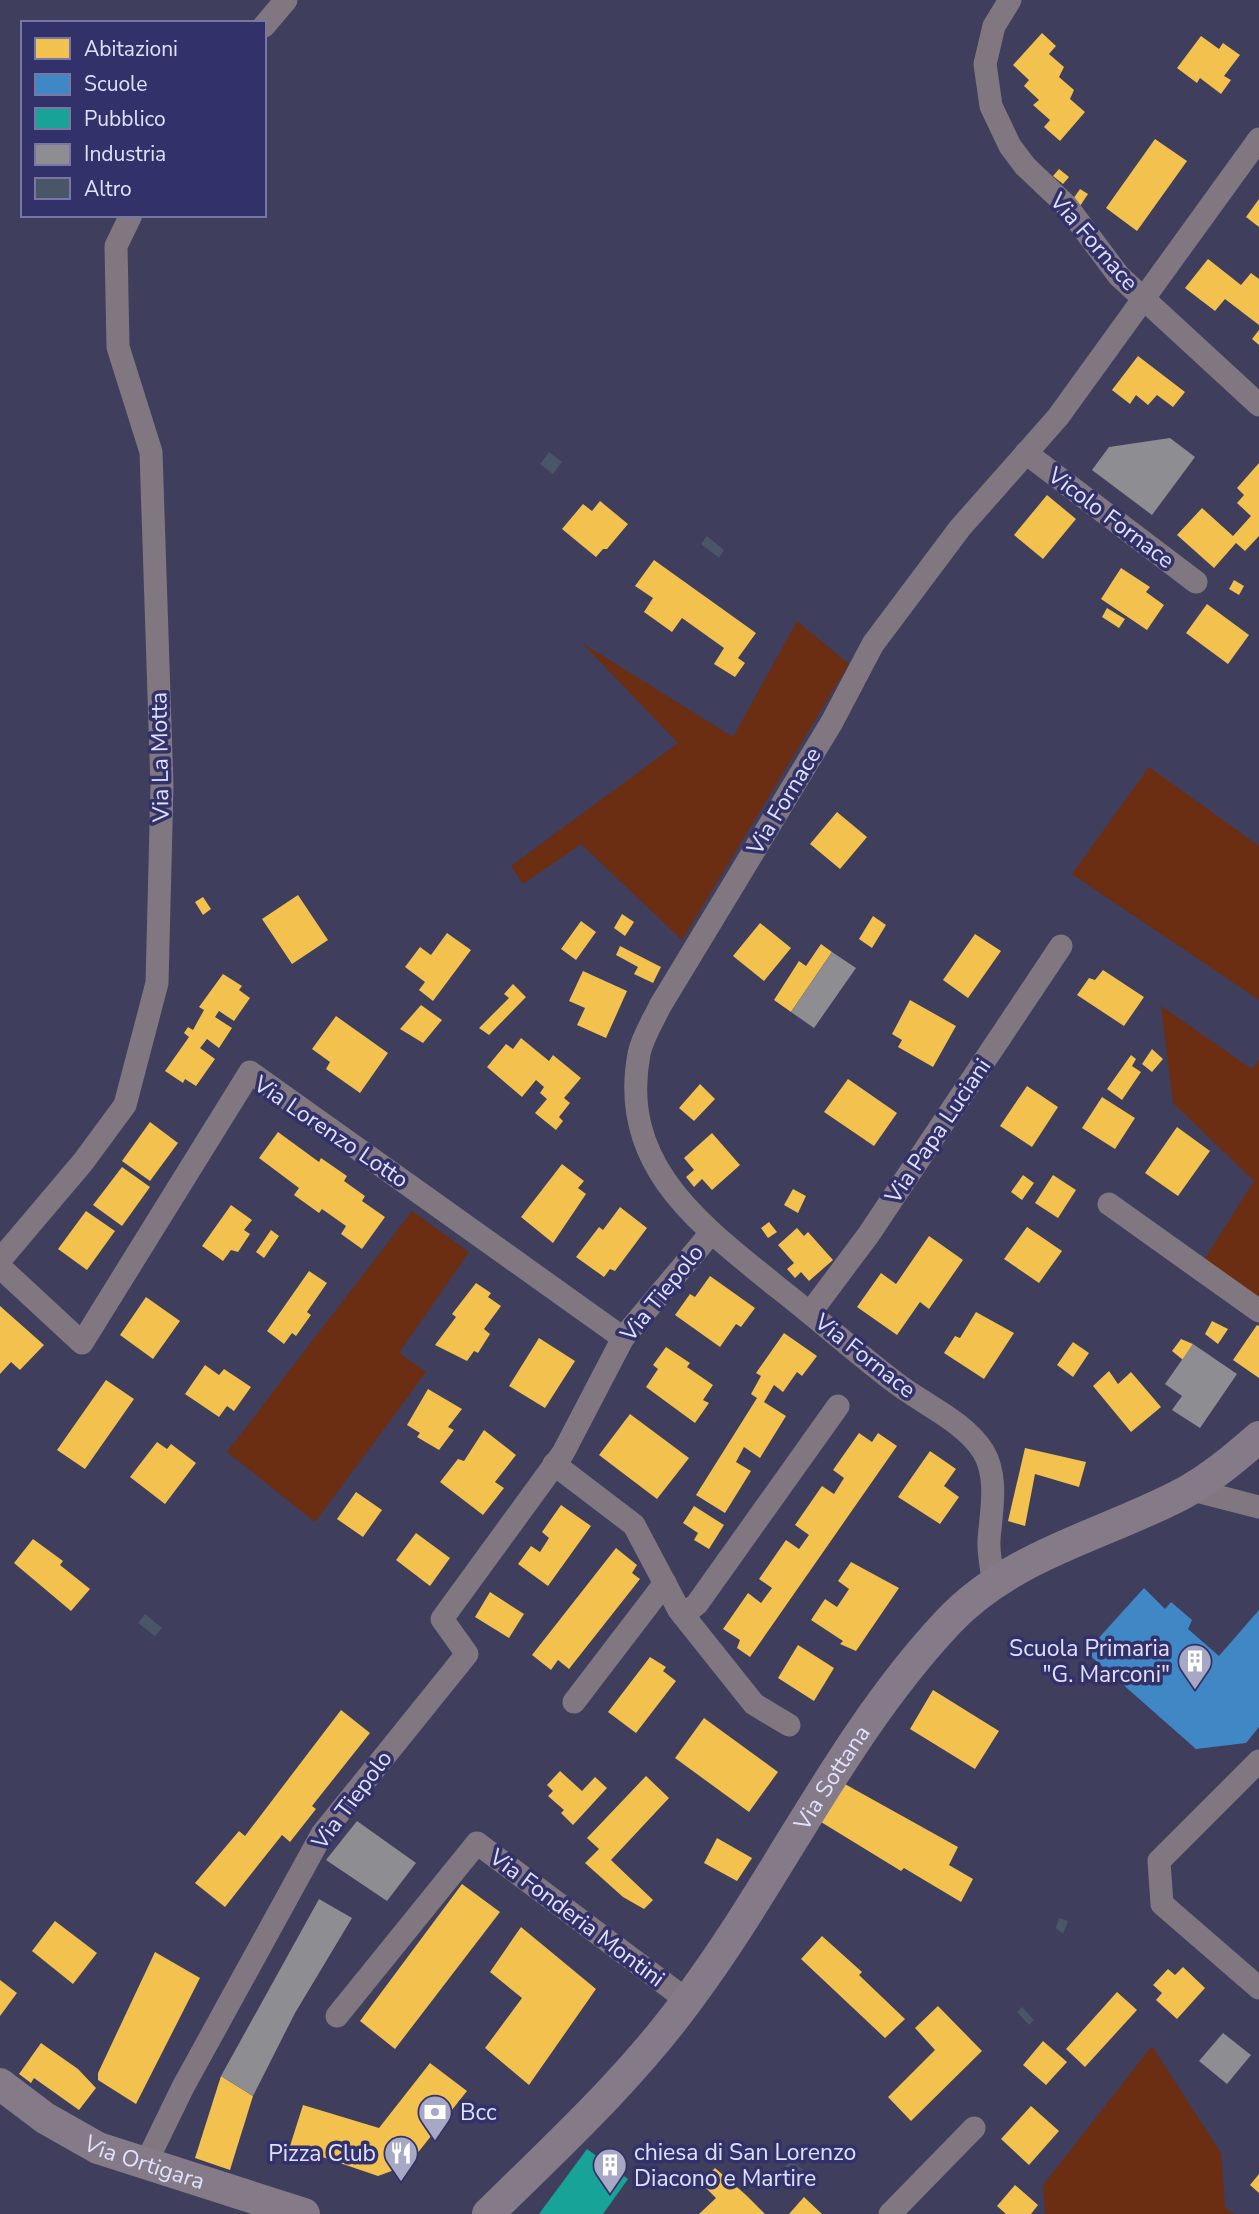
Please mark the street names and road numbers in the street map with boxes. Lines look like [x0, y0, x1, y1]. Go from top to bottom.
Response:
street label: Via Fornace [1042, 186, 1145, 298]
street label: Vicolo Fornace [1041, 460, 1181, 576]
street label: Via La Motta [143, 692, 177, 823]
street label: Via Fornace [739, 741, 828, 861]
street label: Via Papa Luciani [877, 1052, 998, 1210]
street label: Via Lorenzo Lotto [247, 1068, 414, 1195]
street label: Via Tiepolo [613, 1238, 711, 1349]
street label: Via Fornace [807, 1306, 922, 1405]
street label: Via Sottana [786, 1719, 877, 1837]
street label: Via Tiepolo [304, 1744, 399, 1857]
street label: Via Fonderia Montini [482, 1841, 671, 1994]
street label: Via Ortigara [77, 2127, 209, 2197]

